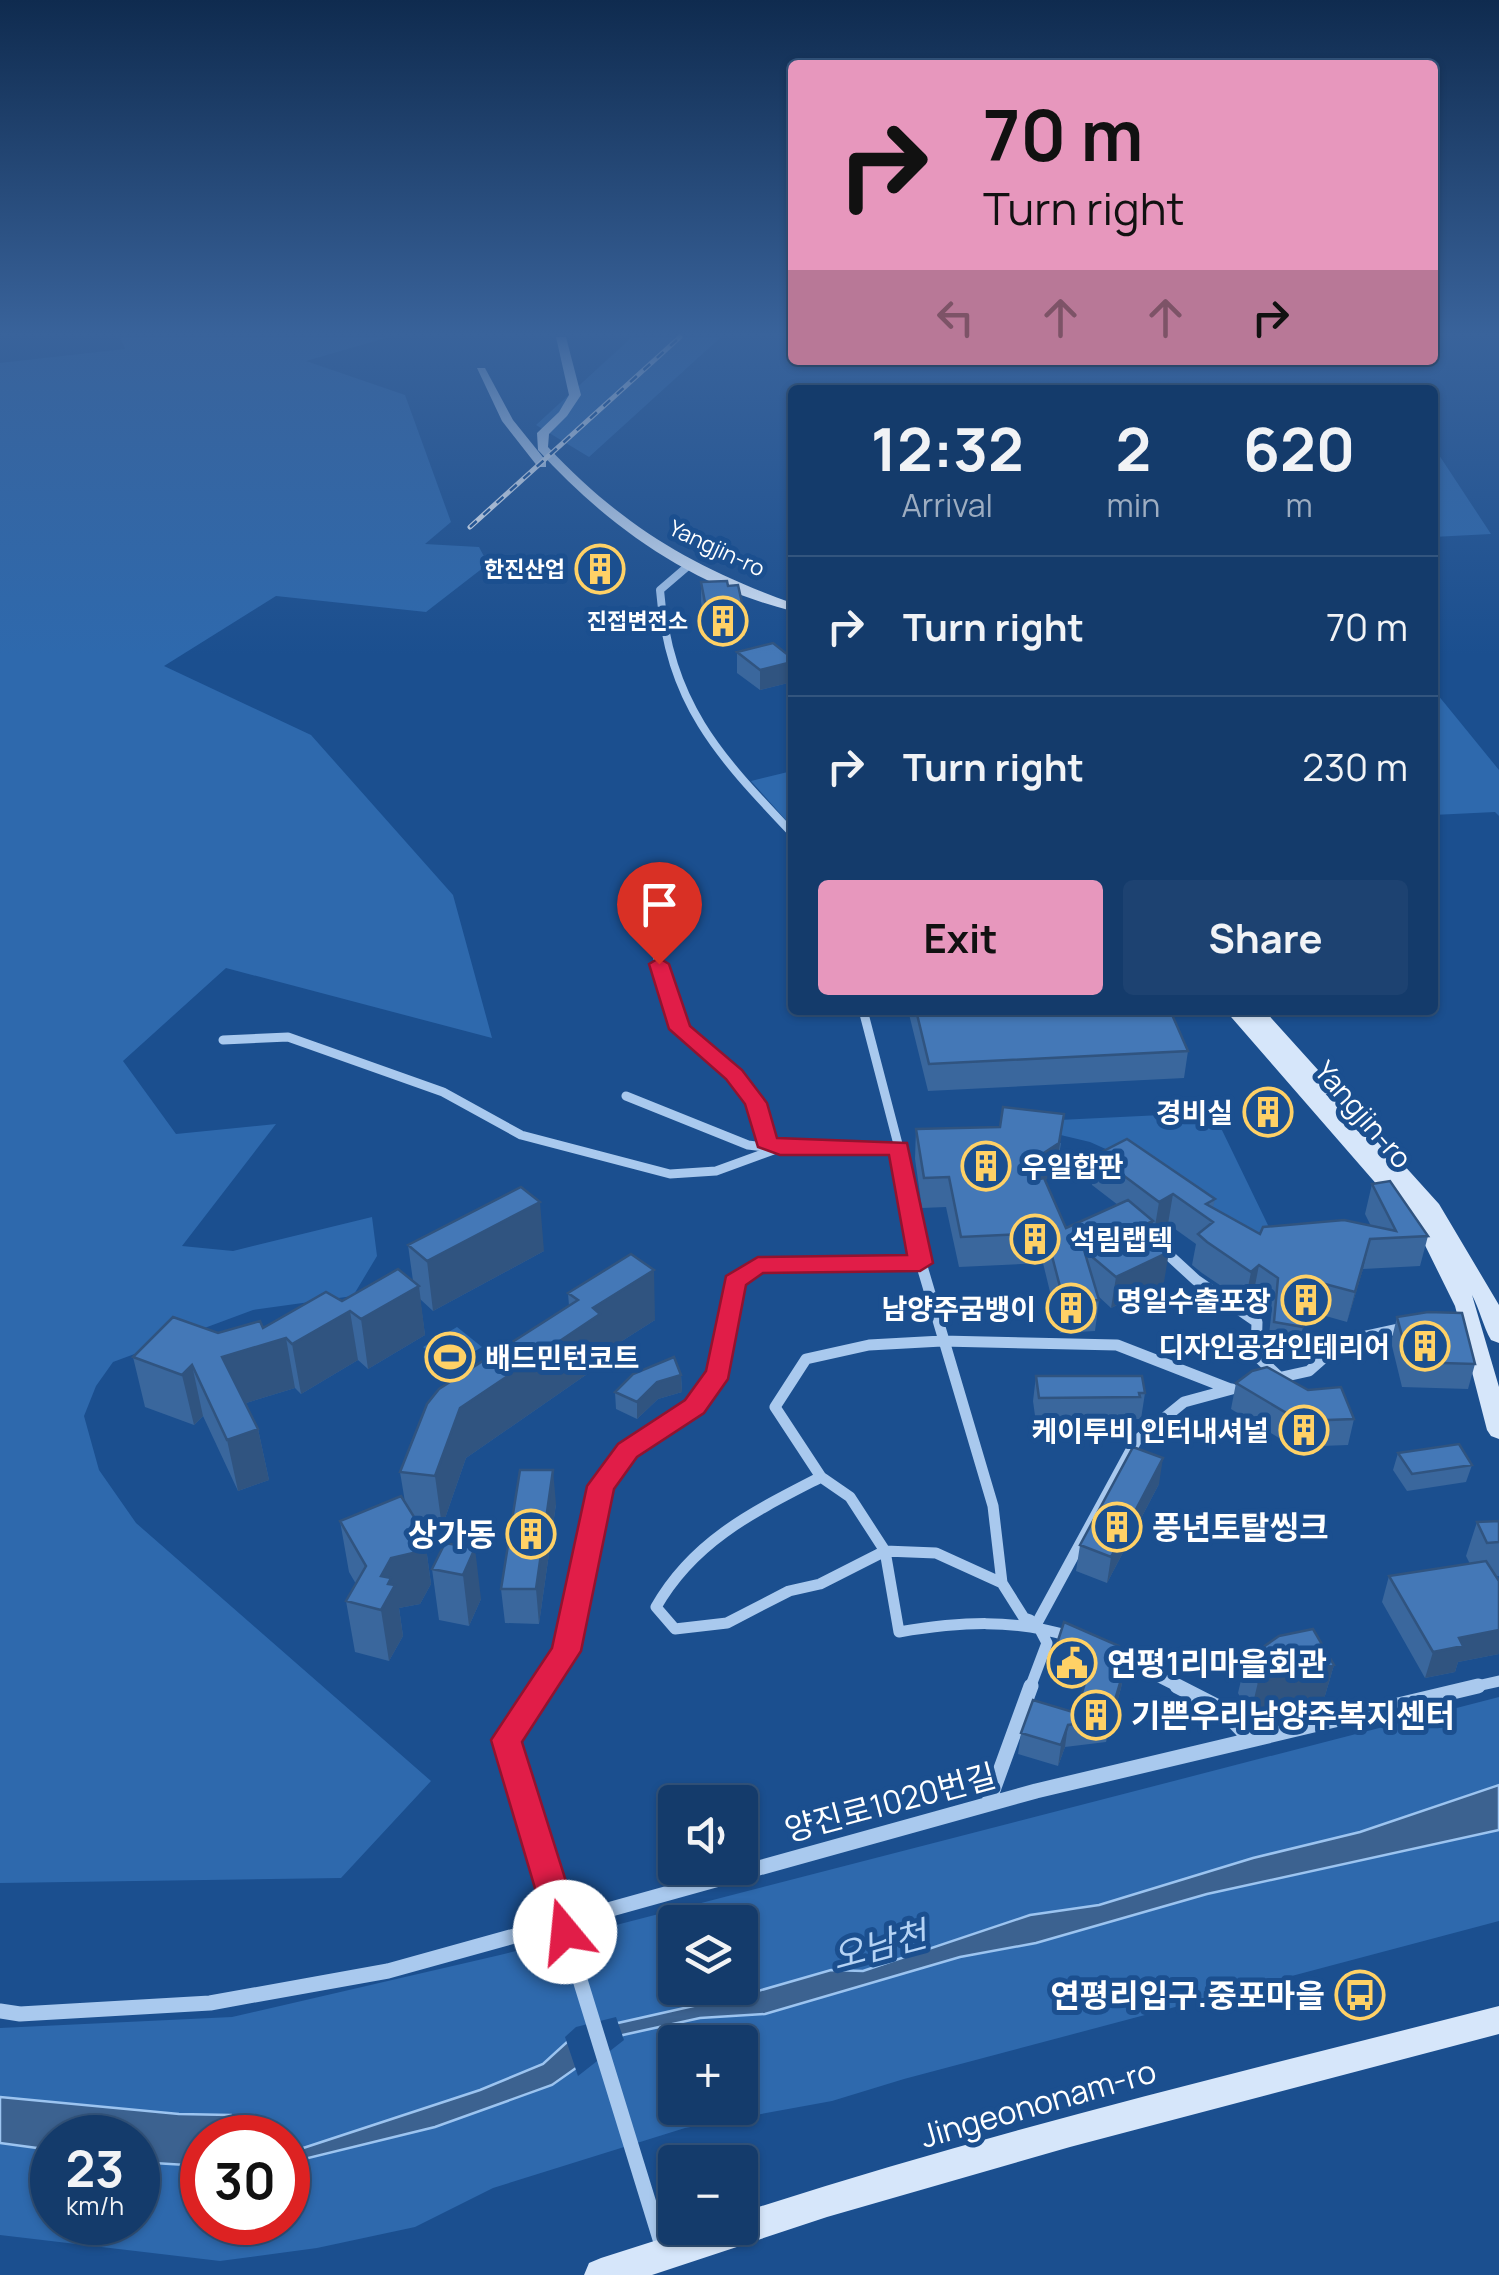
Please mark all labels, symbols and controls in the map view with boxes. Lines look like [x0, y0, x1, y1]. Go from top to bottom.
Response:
text: 70 m [983, 86, 1143, 182]
icon: right [818, 100, 948, 230]
text: Turn right [983, 177, 1184, 239]
icon: left [928, 290, 983, 345]
icon: ahead [1033, 290, 1088, 345]
icon: ahead [1138, 290, 1193, 345]
icon: right [1243, 290, 1298, 345]
text: 12:32 [871, 407, 1024, 489]
text: 2 [1115, 407, 1151, 489]
text: 620 [1243, 407, 1355, 489]
text: Arrival [902, 483, 993, 527]
text: min [1107, 483, 1160, 527]
text: m [1286, 483, 1313, 527]
street label: Yangjin-ro [664, 513, 770, 583]
building icon: 한진산업 [574, 543, 626, 595]
place label: 한진산업 [484, 554, 565, 584]
building icon: 진접변전소 [697, 595, 749, 647]
icon: right [818, 599, 873, 654]
text: Turn right [903, 600, 1084, 652]
text: 70 m [1326, 600, 1408, 652]
place label: 진접변전소 [587, 606, 688, 636]
icon: right [818, 739, 873, 794]
text: Turn right [903, 740, 1084, 792]
text: 230 m [1302, 740, 1408, 792]
pin [617, 862, 702, 965]
icon: arrive [632, 877, 687, 932]
button: Exit [818, 880, 1103, 995]
button: Share [1123, 880, 1408, 995]
street label: Yangjin-ro [1307, 1052, 1421, 1176]
building icon: 경비실 [1242, 1086, 1294, 1138]
place label: 경비실 [1156, 1093, 1233, 1131]
building icon: 우일합판 [960, 1140, 1012, 1192]
place label: 우일합판 [1021, 1147, 1124, 1185]
building icon: 석림랩텍 [1009, 1213, 1061, 1265]
place label: 석림랩텍 [1070, 1220, 1173, 1258]
building icon: 명일수출포장 [1280, 1274, 1332, 1326]
place label: 명일수출포장 [1116, 1281, 1271, 1319]
building icon: 남양주굼뱅이 [1045, 1282, 1097, 1334]
place label: 남양주굼뱅이 [881, 1289, 1036, 1327]
building icon: 디자인공감인테리어 [1399, 1320, 1451, 1372]
place label: 디자인공감인테리어 [1158, 1327, 1390, 1365]
sports icon: 배드민턴코트 [424, 1331, 476, 1383]
place label: 배드민턴코트 [485, 1338, 640, 1376]
building icon: 케이투비 인터내셔널 [1278, 1404, 1330, 1456]
place label: 케이투비 인터내셔널 [1032, 1411, 1269, 1449]
building icon: 풍년토탈씽크 [1091, 1501, 1143, 1553]
place label: 풍년토탈씽크 [1152, 1505, 1329, 1549]
building icon: 상가동 [505, 1508, 557, 1560]
place label: 상가동 [408, 1512, 496, 1556]
public building icon: 연평1리마을회관 [1046, 1637, 1098, 1689]
place label: 연평1리마을회관 [1107, 1641, 1327, 1685]
building icon: 기쁜우리남양주복지센터 [1070, 1689, 1122, 1741]
place label: 기쁜우리남양주복지센터 [1131, 1693, 1455, 1737]
street label: 양진로1020번길 [780, 1753, 1000, 1851]
map controls [658, 1785, 758, 2245]
button: sound [658, 1785, 758, 1885]
position arrow [513, 1880, 617, 1984]
button: layers [658, 1905, 758, 2005]
water label: 오남천 [826, 1908, 936, 1981]
bus stop icon: 연평리입구.중포마을 [1334, 1969, 1386, 2021]
place label: 연평리입구.중포마을 [1050, 1973, 1325, 2017]
button: + [658, 2025, 758, 2125]
street label: Jingeononam-ro [915, 2048, 1161, 2158]
speed limit sign: 30 [180, 2115, 310, 2245]
text: 23 [66, 2134, 124, 2202]
button: − [658, 2145, 758, 2245]
text: km/h [66, 2188, 124, 2223]

